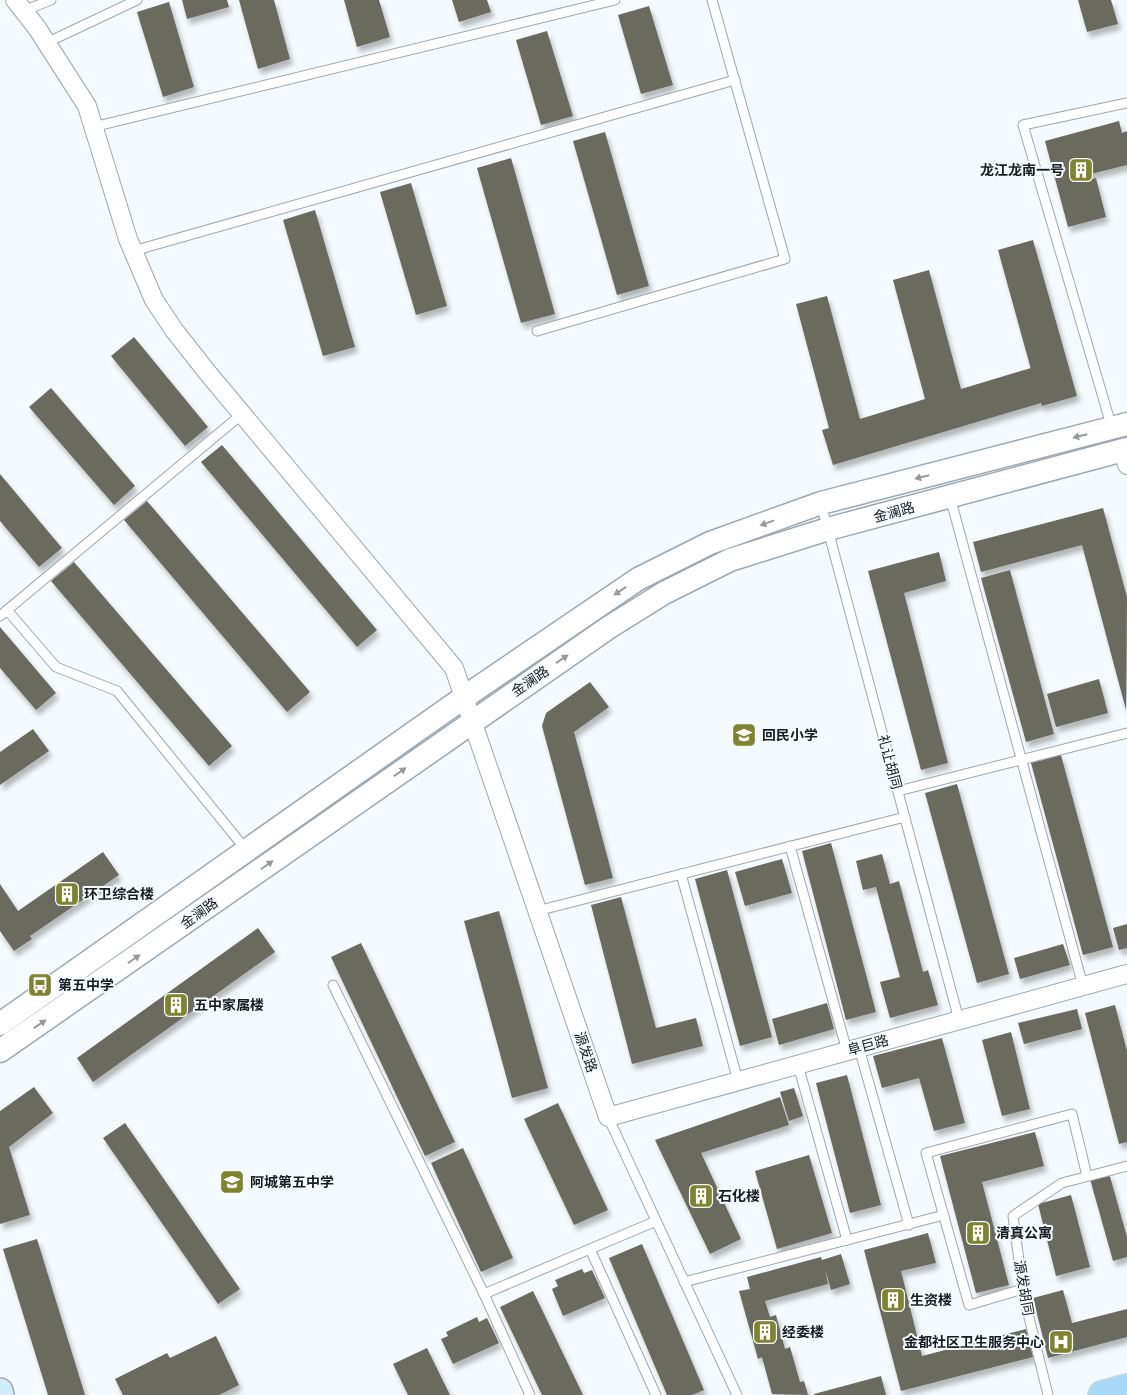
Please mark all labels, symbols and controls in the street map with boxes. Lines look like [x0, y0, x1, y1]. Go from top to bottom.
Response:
building icon: 龙江龙南一号 [1068, 157, 1094, 183]
place label: 龙江龙南一号 [980, 161, 1064, 179]
one-way arrow [1072, 432, 1087, 440]
one-way arrow [915, 473, 930, 481]
street label: 金澜路 [871, 498, 917, 526]
one-way arrow [759, 519, 774, 527]
one-way arrow [613, 586, 627, 596]
one-way arrow [555, 655, 569, 664]
street label: 金澜路 [508, 662, 552, 700]
school or university icon: 回民小学 [731, 722, 757, 748]
place label: 回民小学 [762, 726, 818, 744]
street label: 礼让胡同 [874, 733, 906, 791]
one-way arrow [393, 767, 406, 777]
one-way arrow [260, 860, 273, 871]
building icon: 环卫综合楼 [54, 881, 80, 907]
place label: 环卫综合楼 [84, 885, 154, 903]
street label: 金澜路 [177, 894, 221, 932]
one-way arrow [127, 954, 141, 964]
bus stop icon: 第五中学 [27, 972, 53, 998]
place label: 第五中学 [58, 976, 114, 994]
building icon: 五中家属楼 [163, 992, 189, 1018]
place label: 五中家属楼 [194, 996, 264, 1014]
one-way arrow [33, 1019, 47, 1029]
street label: 源发路 [571, 1029, 601, 1075]
street label: 阜巨路 [845, 1031, 891, 1059]
school or university icon: 阿城第五中学 [219, 1169, 245, 1195]
place label: 阿城第五中学 [250, 1173, 334, 1191]
building icon: 石化楼 [688, 1183, 714, 1209]
place label: 石化楼 [718, 1187, 760, 1205]
building icon: 清真公寓 [965, 1220, 991, 1246]
place label: 清真公寓 [996, 1224, 1052, 1242]
street label: 源发胡同 [1010, 1259, 1038, 1317]
building icon: 生资楼 [880, 1287, 906, 1313]
place label: 生资楼 [910, 1291, 952, 1309]
building icon: 经委楼 [752, 1319, 778, 1345]
place label: 经委楼 [782, 1323, 824, 1341]
hospital icon: 金都社区卫生服务中心 [1048, 1329, 1074, 1355]
place label: 金都社区卫生服务中心 [904, 1333, 1044, 1351]

